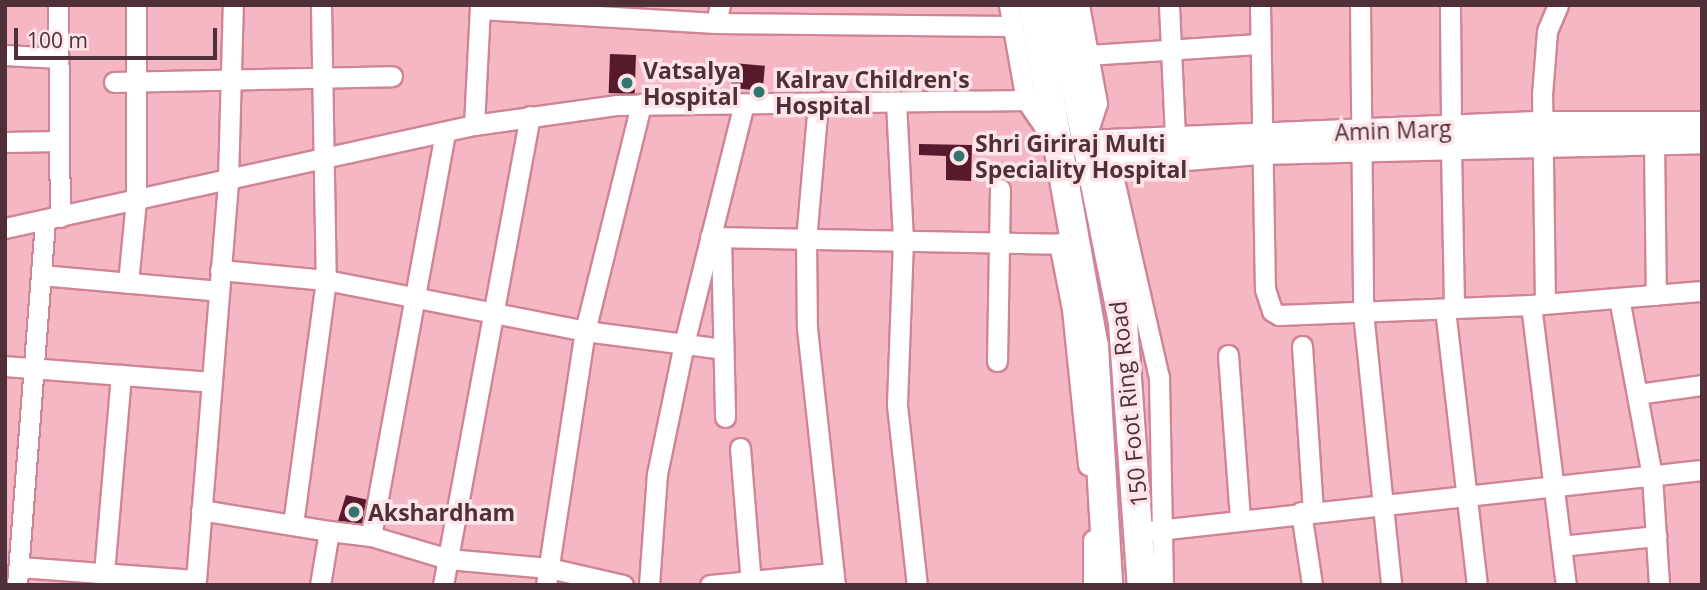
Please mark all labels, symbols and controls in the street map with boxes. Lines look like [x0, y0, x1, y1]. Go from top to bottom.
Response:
scale bar [18, 14, 220, 58]
text: 100 m [27, 26, 88, 54]
place label: Vatsalya Hospital [643, 56, 741, 110]
place label: Kalrav Children's Hospital [775, 65, 970, 119]
marker: Vatsalya Hospital [617, 73, 637, 93]
marker: Kalrav Children's Hospital [749, 82, 769, 102]
street label: Amin Marg [1334, 114, 1452, 146]
place label: Shri Giriraj Multi Speciality Hospital [975, 129, 1187, 183]
marker: Shri Giriraj Multi Speciality Hospital [949, 146, 969, 166]
street label: 150 Foot Ring Road [1103, 300, 1153, 508]
place label: Akshardham [368, 498, 515, 526]
marker: Akshardham [346, 504, 362, 520]

